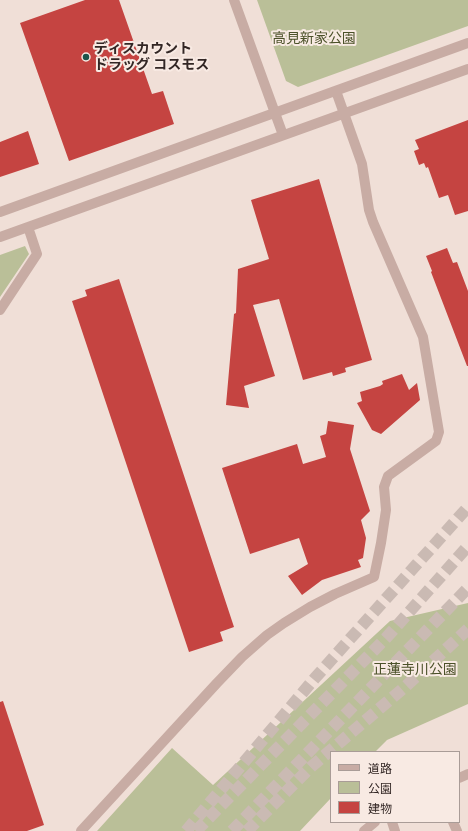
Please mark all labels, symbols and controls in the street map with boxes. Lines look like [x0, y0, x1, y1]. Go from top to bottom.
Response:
park label: 高見新家公園 [272, 31, 356, 47]
place label: ディスカウント ドラッグ コスモス [94, 41, 209, 74]
marker: ディスカウント ドラッグ コスモス [81, 52, 91, 62]
park label: 正蓮寺川公園 [373, 662, 457, 678]
legend [330, 751, 460, 823]
text: 道路 [368, 762, 392, 776]
text: 公園 [368, 782, 392, 796]
text: 建物 [368, 802, 392, 816]

